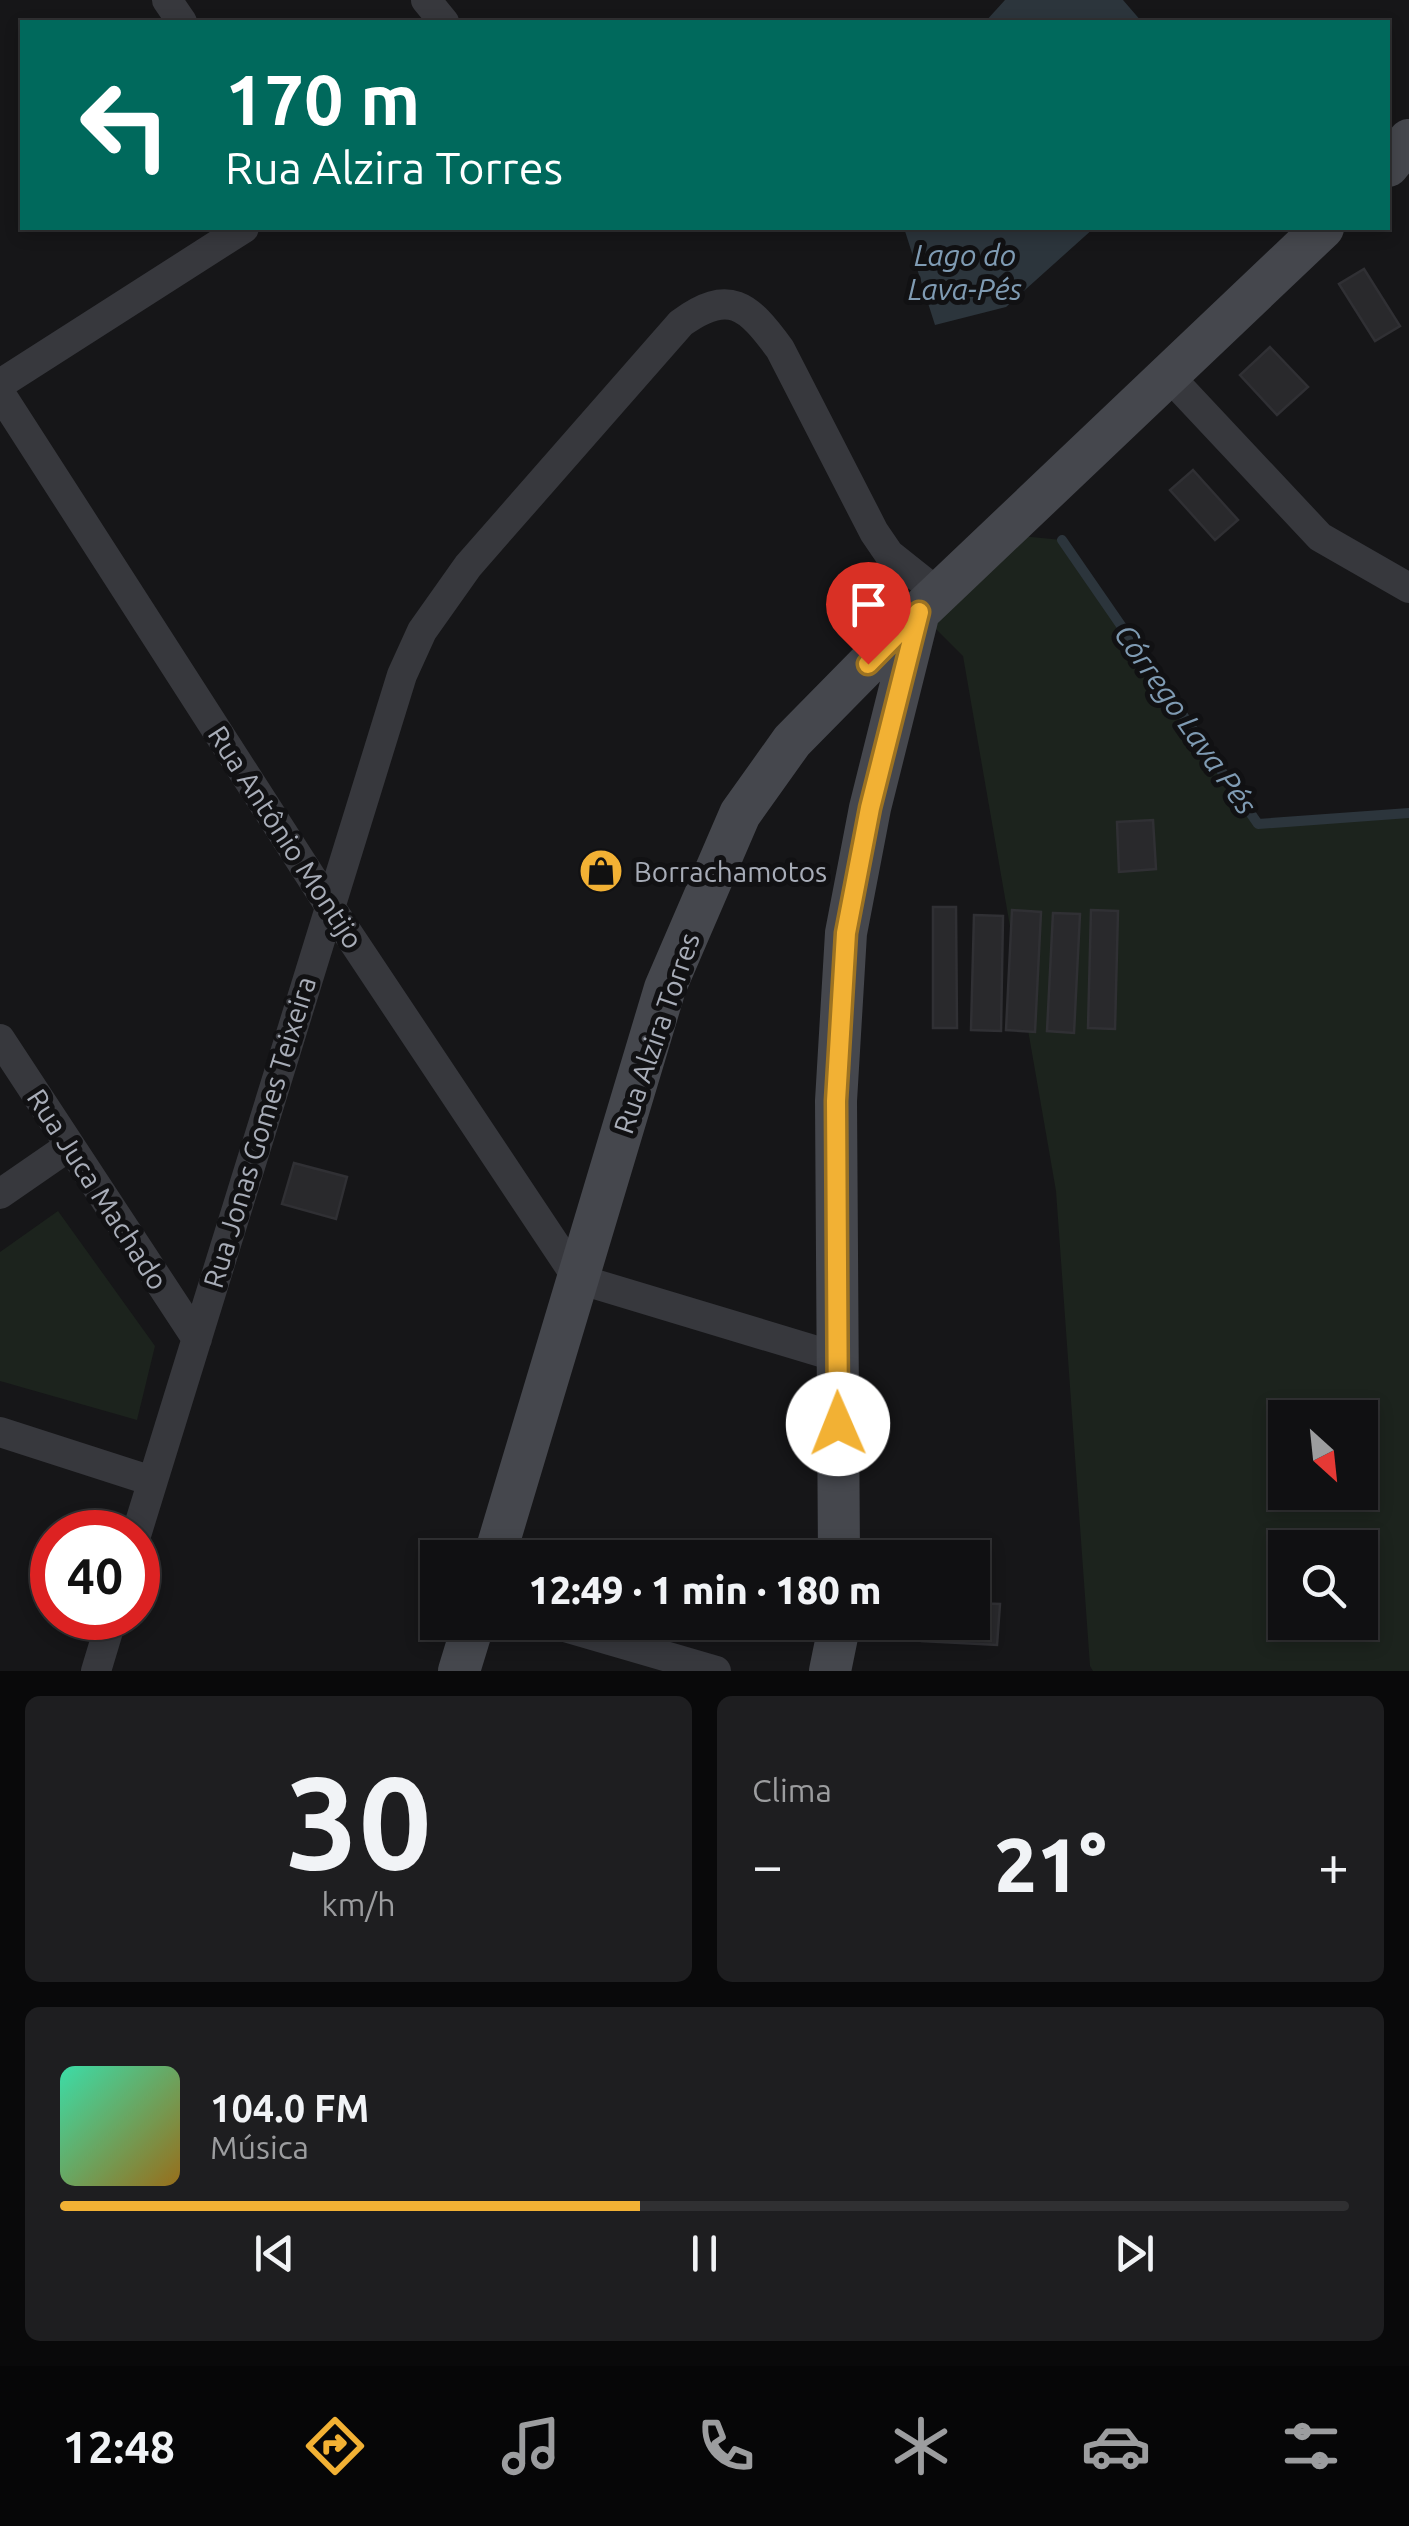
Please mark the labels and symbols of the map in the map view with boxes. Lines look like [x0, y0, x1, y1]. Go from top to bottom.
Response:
water label: Lago do Lava-Pés [908, 238, 1023, 306]
pin [826, 562, 911, 665]
water label: Córrego Lava Pés [1108, 618, 1264, 821]
street label: Rua Antônio Montijo [202, 720, 370, 954]
shop icon: Borrachamotos [578, 848, 624, 894]
place label: Borrachamotos [634, 856, 827, 887]
street label: Rua Alzira Torres [607, 929, 705, 1137]
street label: Rua Jonas Gomes Teixeira [197, 973, 321, 1291]
street label: Rua Juca Machado [22, 1083, 174, 1295]
position arrow [786, 1372, 890, 1476]
north arrow [1268, 1400, 1378, 1510]
speed limit sign: 40 [30, 1510, 160, 1640]

